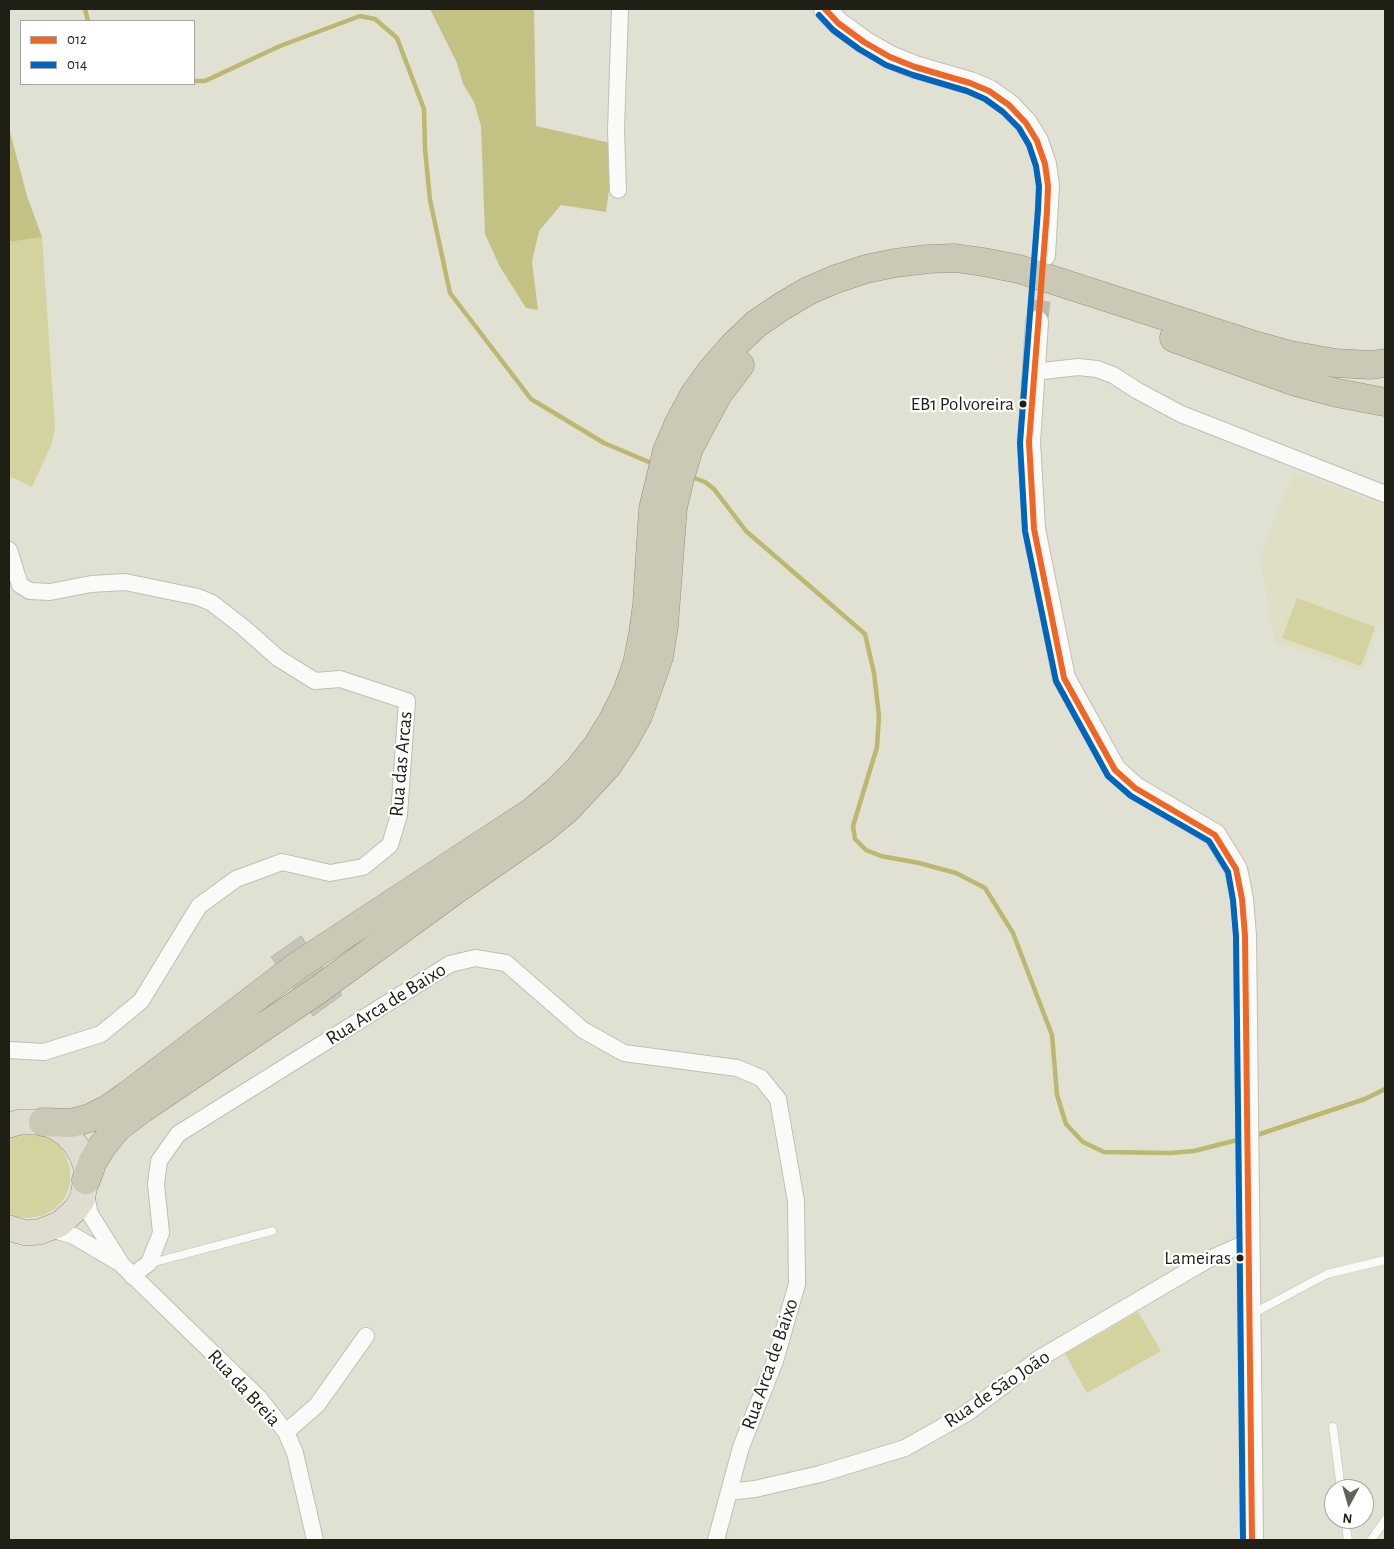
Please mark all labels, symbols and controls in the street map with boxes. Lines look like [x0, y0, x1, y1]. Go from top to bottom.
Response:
legend [20, 20, 195, 85]
text: 012 [67, 32, 87, 47]
text: 014 [67, 57, 87, 72]
place label: EB1 Polvoreira [911, 393, 1014, 415]
marker: EB1 Polvoreira [1018, 399, 1028, 409]
street label: Rua das Arcas [384, 710, 418, 818]
street label: Rua Arca de Baixo [321, 957, 451, 1051]
place label: Lameiras [1164, 1247, 1231, 1269]
marker: Lameiras [1235, 1253, 1245, 1263]
street label: Rua Arca de Baixo [736, 1295, 804, 1433]
street label: Rua da Breia [202, 1344, 286, 1432]
street label: Rua de São João [940, 1345, 1054, 1433]
north arrow [1324, 1479, 1374, 1529]
text: N [1342, 1510, 1353, 1525]

